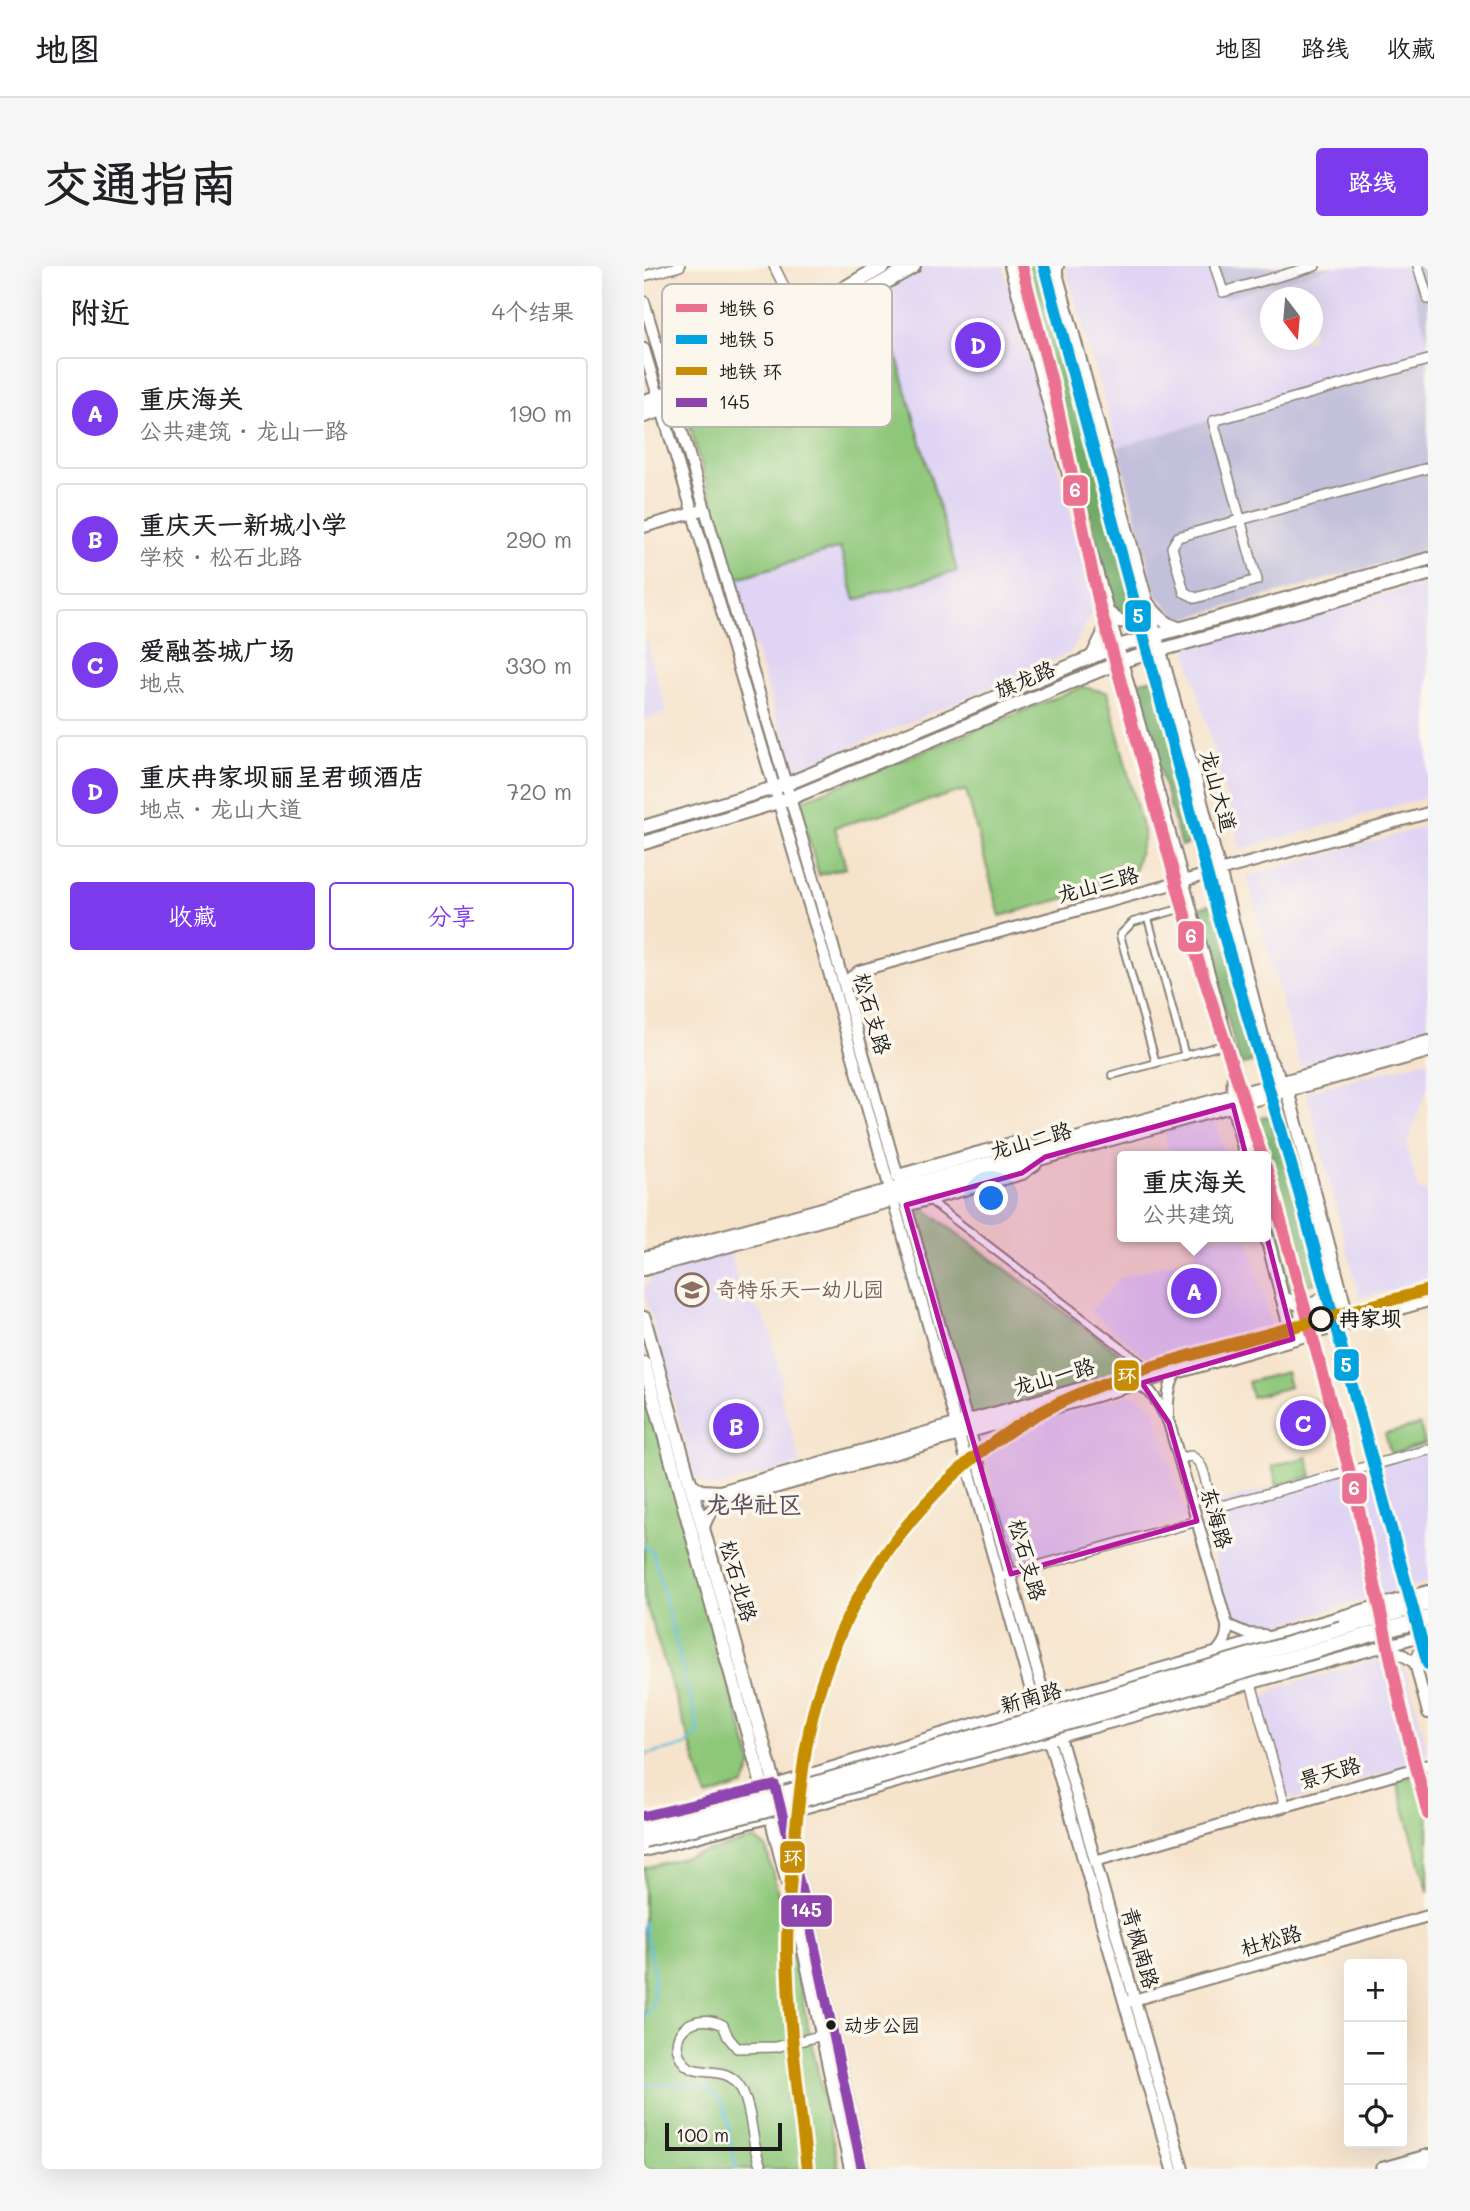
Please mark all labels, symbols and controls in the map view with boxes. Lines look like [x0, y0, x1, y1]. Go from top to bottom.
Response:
text: 地图 [35, 26, 101, 69]
text: 地图 [1215, 32, 1263, 63]
text: 路线 [1301, 32, 1349, 63]
text: 收藏 [1387, 32, 1435, 63]
button: 路线 [1316, 148, 1428, 216]
text: 交通指南 [42, 150, 238, 213]
legend [662, 284, 892, 427]
north arrow [1260, 287, 1323, 350]
text: 附近 [70, 291, 130, 331]
text: 地铁 6 [719, 295, 775, 320]
text: 4个结果 [491, 296, 574, 326]
pin: D [955, 319, 1001, 371]
text: 地铁 5 [719, 326, 774, 351]
text: 地铁 环 [719, 358, 782, 383]
text: 重庆海关 [139, 381, 243, 415]
text: 145 [719, 389, 750, 414]
text: A [87, 398, 103, 428]
text: 190 m [508, 398, 572, 428]
text: 公共建筑 · 龙山一路 [139, 415, 348, 445]
line badge: 6 [1062, 474, 1089, 507]
text: 6 [1069, 477, 1081, 502]
text: 重庆天一新城小学 [139, 507, 347, 541]
text: B [87, 524, 103, 554]
text: 290 m [506, 524, 572, 554]
text: 学校 · 松石北路 [139, 541, 302, 571]
line badge: 5 [1124, 599, 1152, 633]
text: 5 [1132, 603, 1144, 628]
text: 爱融荟城广场 [139, 633, 295, 667]
text: C [86, 650, 104, 680]
text: 330 m [505, 650, 572, 680]
street label: 旗龙路 [990, 654, 1059, 703]
text: 地点 [139, 667, 185, 697]
street label: 龙山大道 [1196, 747, 1243, 835]
text: 重庆冉家坝丽呈君顿酒店 [139, 759, 425, 793]
text: D [87, 776, 103, 806]
text: 720 m [507, 776, 572, 806]
text: 地点 · 龙山大道 [139, 793, 302, 823]
street label: 龙山三路 [1054, 860, 1142, 907]
button: 收藏 [70, 882, 315, 950]
button: 分享 [329, 882, 574, 950]
line badge: 6 [1177, 920, 1205, 953]
text: 6 [1185, 923, 1197, 948]
street label: 松石支路 [849, 969, 898, 1058]
street label: 龙山二路 [986, 1115, 1075, 1164]
popup [1117, 1151, 1271, 1242]
text: 重庆海关 [1142, 1164, 1246, 1198]
your location [974, 1181, 1008, 1215]
text: 公共建筑 [1142, 1198, 1234, 1228]
pin: A [1171, 1265, 1217, 1317]
school or university icon: 奇特乐天一幼儿园 [673, 1271, 711, 1309]
place label: 奇特乐天一幼儿园 [716, 1275, 884, 1302]
place label: 冉家坝 [1339, 1304, 1402, 1331]
marker: 冉家坝 [1309, 1307, 1333, 1331]
line badge: 5 [1333, 1348, 1360, 1382]
street label: 龙山一路 [1009, 1351, 1098, 1400]
text: 5 [1340, 1352, 1352, 1377]
line badge: 环 [1113, 1359, 1140, 1392]
text: 环 [1117, 1362, 1137, 1387]
pin: C [1280, 1397, 1326, 1449]
pin: B [713, 1400, 759, 1452]
line badge: 6 [1341, 1472, 1368, 1505]
text: 6 [1348, 1475, 1360, 1500]
street label: 东海路 [1196, 1484, 1239, 1552]
district label: 龙华社区 [706, 1488, 802, 1519]
street label: 松石支路 [1004, 1515, 1053, 1604]
street label: 松石北路 [715, 1536, 764, 1625]
street label: 新南路 [997, 1675, 1065, 1718]
street label: 景天路 [1296, 1750, 1364, 1793]
line badge: 环 [779, 1840, 806, 1874]
text: 环 [783, 1844, 803, 1869]
line badge: 145 [780, 1894, 833, 1928]
text: 145 [790, 1897, 822, 1922]
street label: 青枫南路 [1117, 1903, 1166, 1992]
street label: 杜松路 [1237, 1918, 1305, 1961]
map controls [1344, 1959, 1407, 2148]
button: + [1344, 1959, 1407, 2022]
place label: 动步公园 [844, 2012, 920, 2037]
marker: 动步公园 [824, 2018, 838, 2032]
button: − [1344, 2022, 1407, 2085]
button: locate [1344, 2085, 1407, 2148]
scale bar [665, 2120, 782, 2152]
text: 100 m [676, 2122, 729, 2147]

